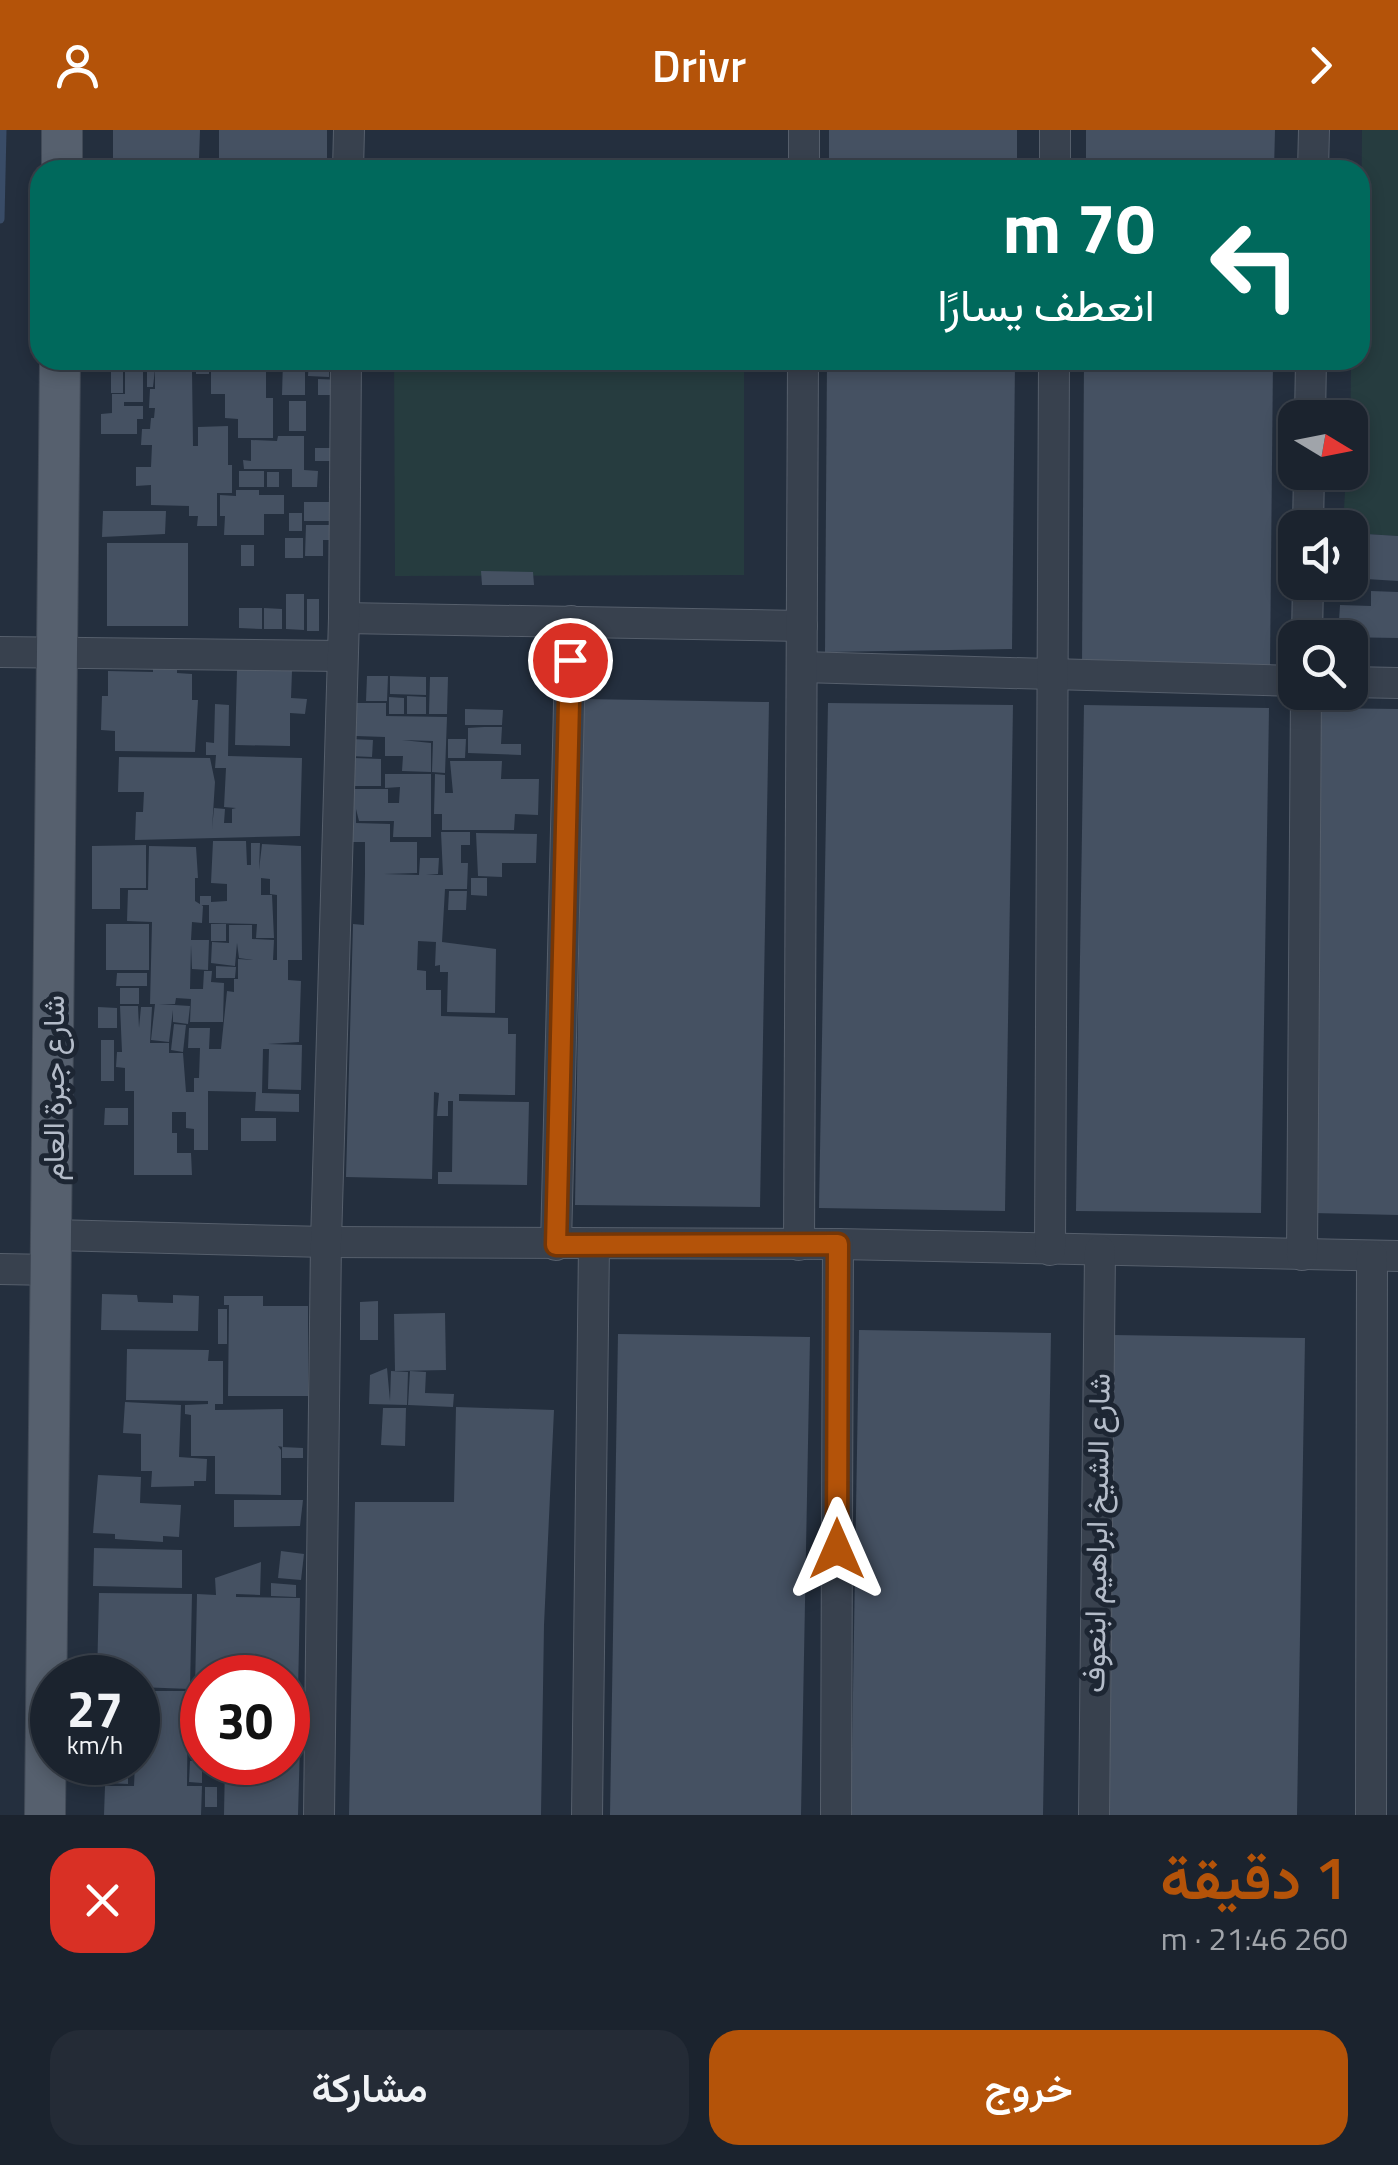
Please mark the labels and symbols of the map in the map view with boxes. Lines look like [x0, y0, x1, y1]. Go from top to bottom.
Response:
north arrow [1278, 400, 1368, 490]
pin [528, 618, 613, 703]
street label: شارع جبرة العام [30, 995, 76, 1181]
street label: شارع الشيخ ابراهيم ابنعوف [1070, 1373, 1122, 1693]
position arrow [785, 1497, 889, 1601]
speed limit sign: 30 [180, 1655, 310, 1785]

